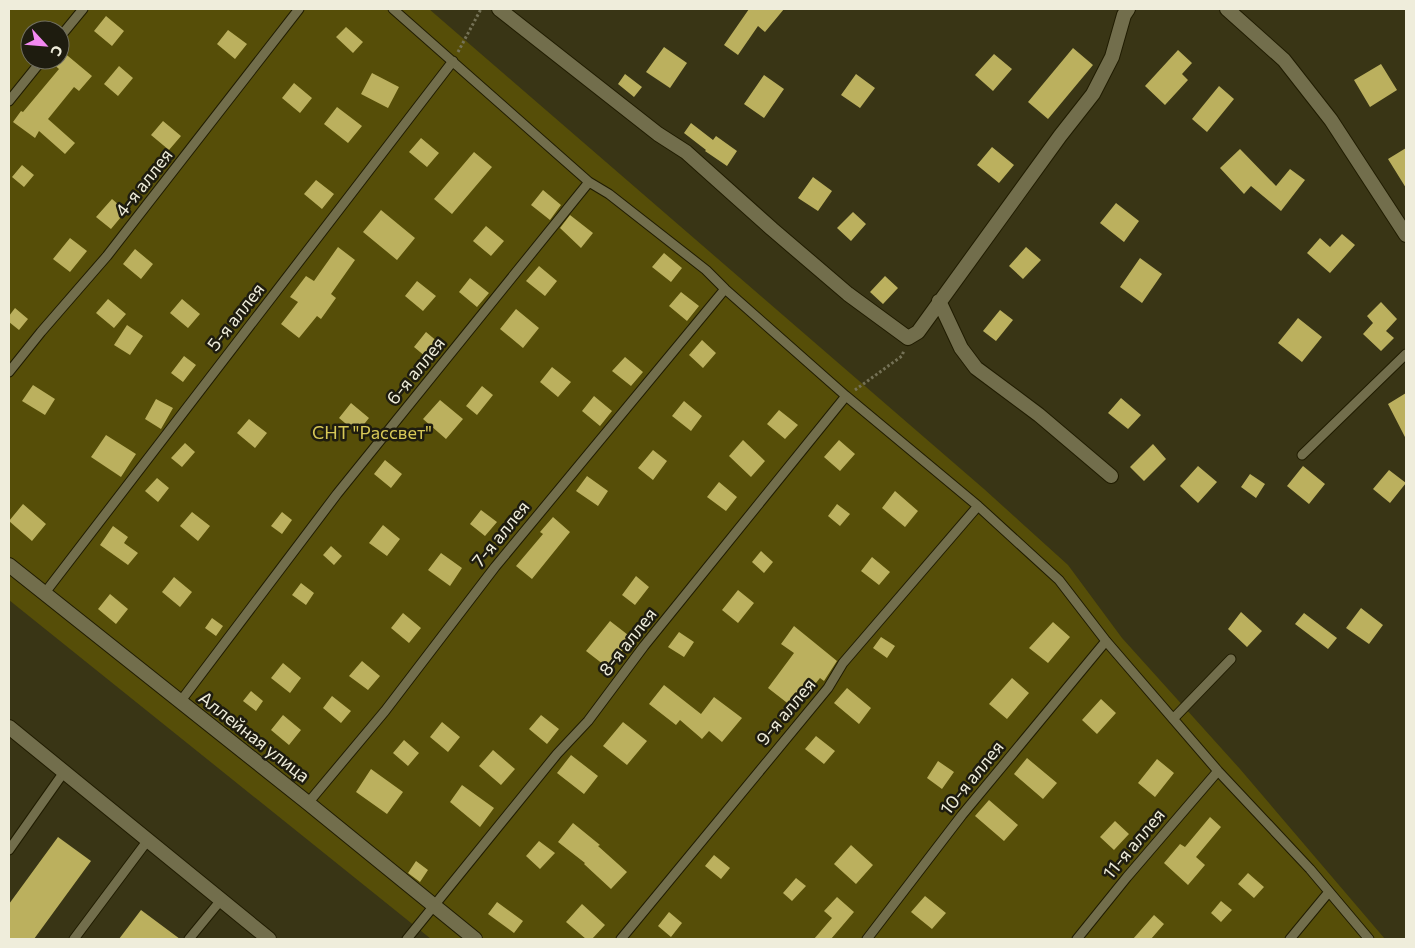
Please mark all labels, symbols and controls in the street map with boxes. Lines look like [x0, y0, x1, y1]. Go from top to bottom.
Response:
north arrow [20, 20, 70, 70]
text: С [47, 43, 67, 59]
street label: 4-я аллея [110, 144, 177, 221]
street label: 5-я аллея [202, 278, 268, 355]
street label: 6-я аллея [381, 332, 449, 409]
park label: СНТ "Рассвет" [312, 421, 432, 443]
street label: 7-я аллея [467, 496, 534, 571]
street label: 8-я аллея [594, 603, 661, 680]
street label: 9-я аллея [751, 673, 820, 749]
street label: Аллейная улица [195, 686, 314, 786]
street label: 10-я аллея [935, 736, 1008, 819]
street label: 11-я аллея [1097, 804, 1169, 883]

